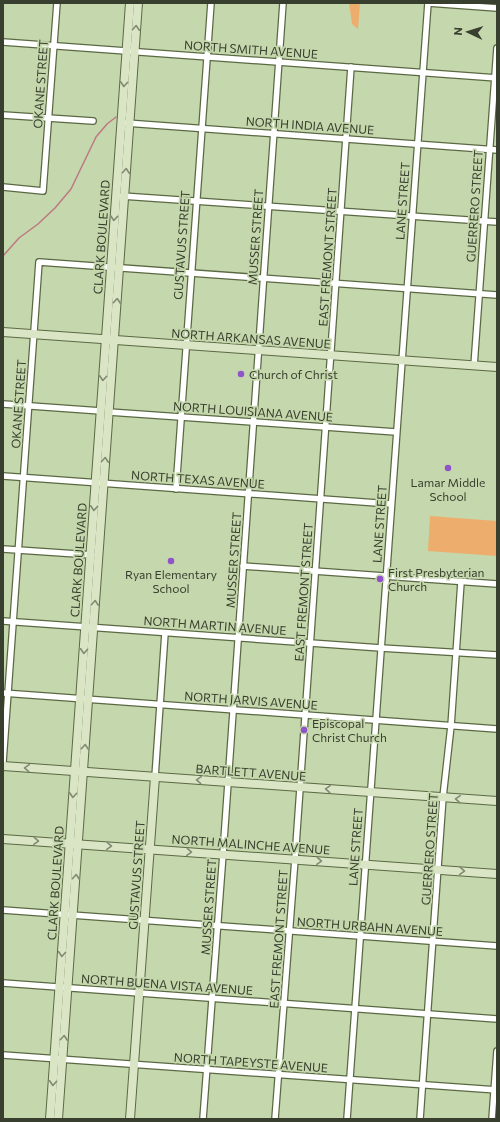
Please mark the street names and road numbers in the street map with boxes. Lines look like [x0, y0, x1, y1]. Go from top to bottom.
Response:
street label: NORTH SMITH AVENUE [184, 37, 318, 61]
street label: OKANE STREET [30, 39, 50, 129]
street label: NORTH INDIA AVENUE [245, 114, 375, 136]
street label: GUERRERO STREET [463, 149, 485, 263]
street label: LANE STREET [392, 161, 412, 240]
street label: CLARK BOULEVARD [90, 179, 112, 295]
street label: EAST FREMONT STREET [315, 187, 339, 327]
street label: MUSSER STREET [245, 188, 265, 285]
street label: GUSTAVUS STREET [170, 190, 192, 300]
street label: NORTH ARKANSAS AVENUE [171, 325, 331, 351]
street label: OKANE STREET [8, 359, 28, 449]
street label: NORTH LOUISIANA AVENUE [173, 398, 333, 424]
street label: NORTH TEXAS AVENUE [131, 467, 265, 491]
street label: LANE STREET [369, 484, 389, 563]
street label: CLARK BOULEVARD [67, 502, 89, 618]
street label: MUSSER STREET [223, 511, 243, 608]
street label: EAST FREMONT STREET [291, 522, 315, 662]
street label: NORTH MARTIN AVENUE [143, 613, 287, 637]
street label: NORTH JARVIS AVENUE [184, 688, 318, 713]
street label: BARTLETT AVENUE [195, 761, 307, 783]
street label: GUERRERO STREET [418, 792, 440, 906]
street label: LANE STREET [345, 807, 365, 886]
street label: GUSTAVUS STREET [125, 820, 147, 930]
street label: CLARK BOULEVARD [44, 825, 66, 941]
street label: NORTH MALINCHE AVENUE [171, 831, 331, 857]
street label: MUSSER STREET [198, 858, 218, 955]
street label: EAST FREMONT STREET [266, 869, 290, 1009]
street label: NORTH URBAHN AVENUE [296, 914, 444, 938]
street label: NORTH BUENA VISTA AVENUE [81, 971, 253, 997]
street label: NORTH TAPEYSTE AVENUE [173, 1050, 329, 1074]

